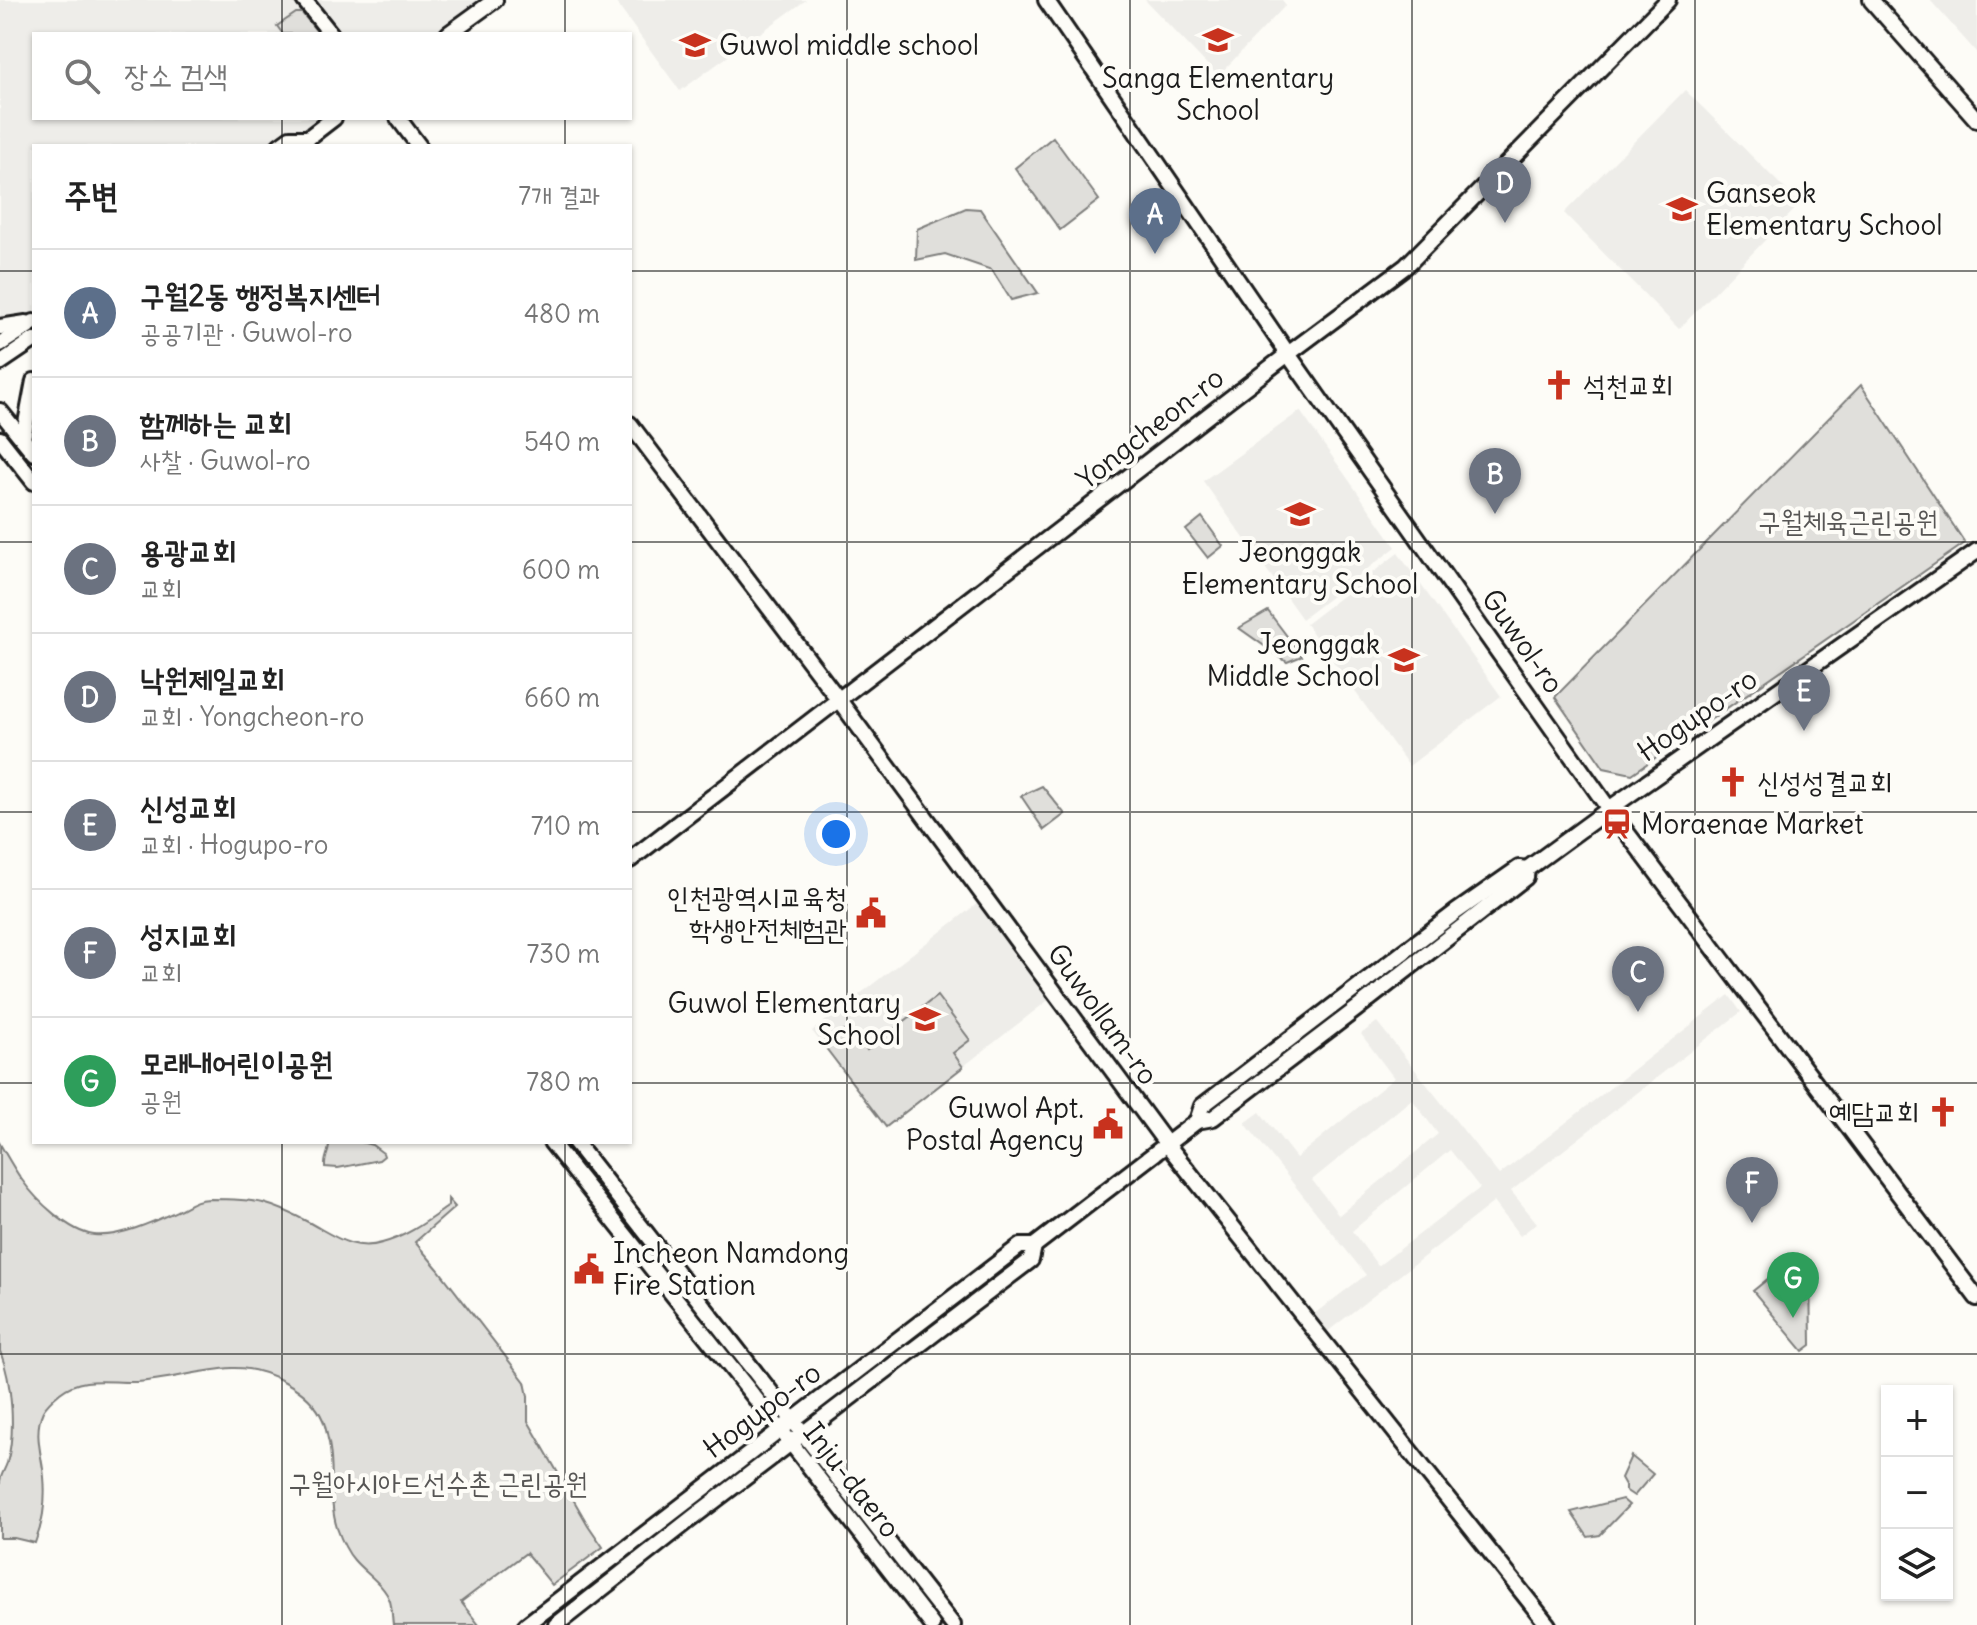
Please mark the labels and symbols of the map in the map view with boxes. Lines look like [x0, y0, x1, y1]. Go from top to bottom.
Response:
school or university icon: Sanga Elementary School [1201, 23, 1235, 57]
place label: Guwol middle school [719, 27, 979, 63]
school or university icon: Guwol middle school [678, 28, 712, 62]
place label: Sanga Elementary School [1102, 60, 1334, 128]
pin: D [1479, 157, 1531, 223]
place label: Ganseok Elementary School [1706, 175, 1943, 243]
pin: A [1129, 188, 1181, 254]
school or university icon: Ganseok Elementary School [1665, 192, 1699, 226]
street label: Yongcheon-ro [1069, 359, 1231, 497]
place label: 석천교회 [1583, 367, 1673, 403]
church icon: 석천교회 [1542, 368, 1576, 402]
pin: B [1469, 448, 1521, 514]
school or university icon: Jeonggak Elementary School [1283, 497, 1317, 531]
park label: 구월체육근린공원 [1758, 503, 1938, 539]
place label: Jeonggak Elementary School [1182, 534, 1418, 602]
street label: Guwol-ro [1474, 582, 1572, 700]
place label: Jeonggak Middle School [1206, 626, 1380, 694]
school or university icon: Jeonggak Middle School [1387, 643, 1421, 677]
street label: Hogupo-ro [1630, 661, 1764, 769]
pin: E [1778, 665, 1830, 731]
place label: 신성성결교회 [1757, 764, 1892, 800]
church icon: 신성성결교회 [1716, 765, 1750, 799]
place label: Moraenae Market [1641, 806, 1864, 842]
station icon: Moraenae Market [1600, 807, 1634, 841]
your location [816, 814, 856, 854]
place label: 인천광역시교육청 학생안전체험관 [667, 879, 847, 947]
public building icon: 인천광역시교육청 학생안전체험관 [854, 896, 888, 930]
street label: Guwollam-ro [1040, 936, 1166, 1092]
pin: C [1612, 946, 1664, 1012]
place label: Guwol Elementary School [668, 985, 901, 1053]
school or university icon: Guwol Elementary School [908, 1002, 942, 1036]
place label: Guwol Apt. Postal Agency [906, 1090, 1084, 1158]
place label: 예담교회 [1829, 1094, 1919, 1130]
church icon: 예담교회 [1926, 1095, 1960, 1129]
public building icon: Guwol Apt. Postal Agency [1091, 1107, 1125, 1141]
pin: F [1726, 1157, 1778, 1223]
place label: Incheon Namdong Fire Station [613, 1235, 849, 1303]
public building icon: Incheon Namdong Fire Station [572, 1252, 606, 1286]
pin: G [1767, 1252, 1819, 1318]
street label: Hogupo-ro [696, 1354, 828, 1466]
street label: Inju-daero [796, 1415, 908, 1545]
park label: 구월아시아드선수촌 근린공원 [288, 1465, 588, 1501]

